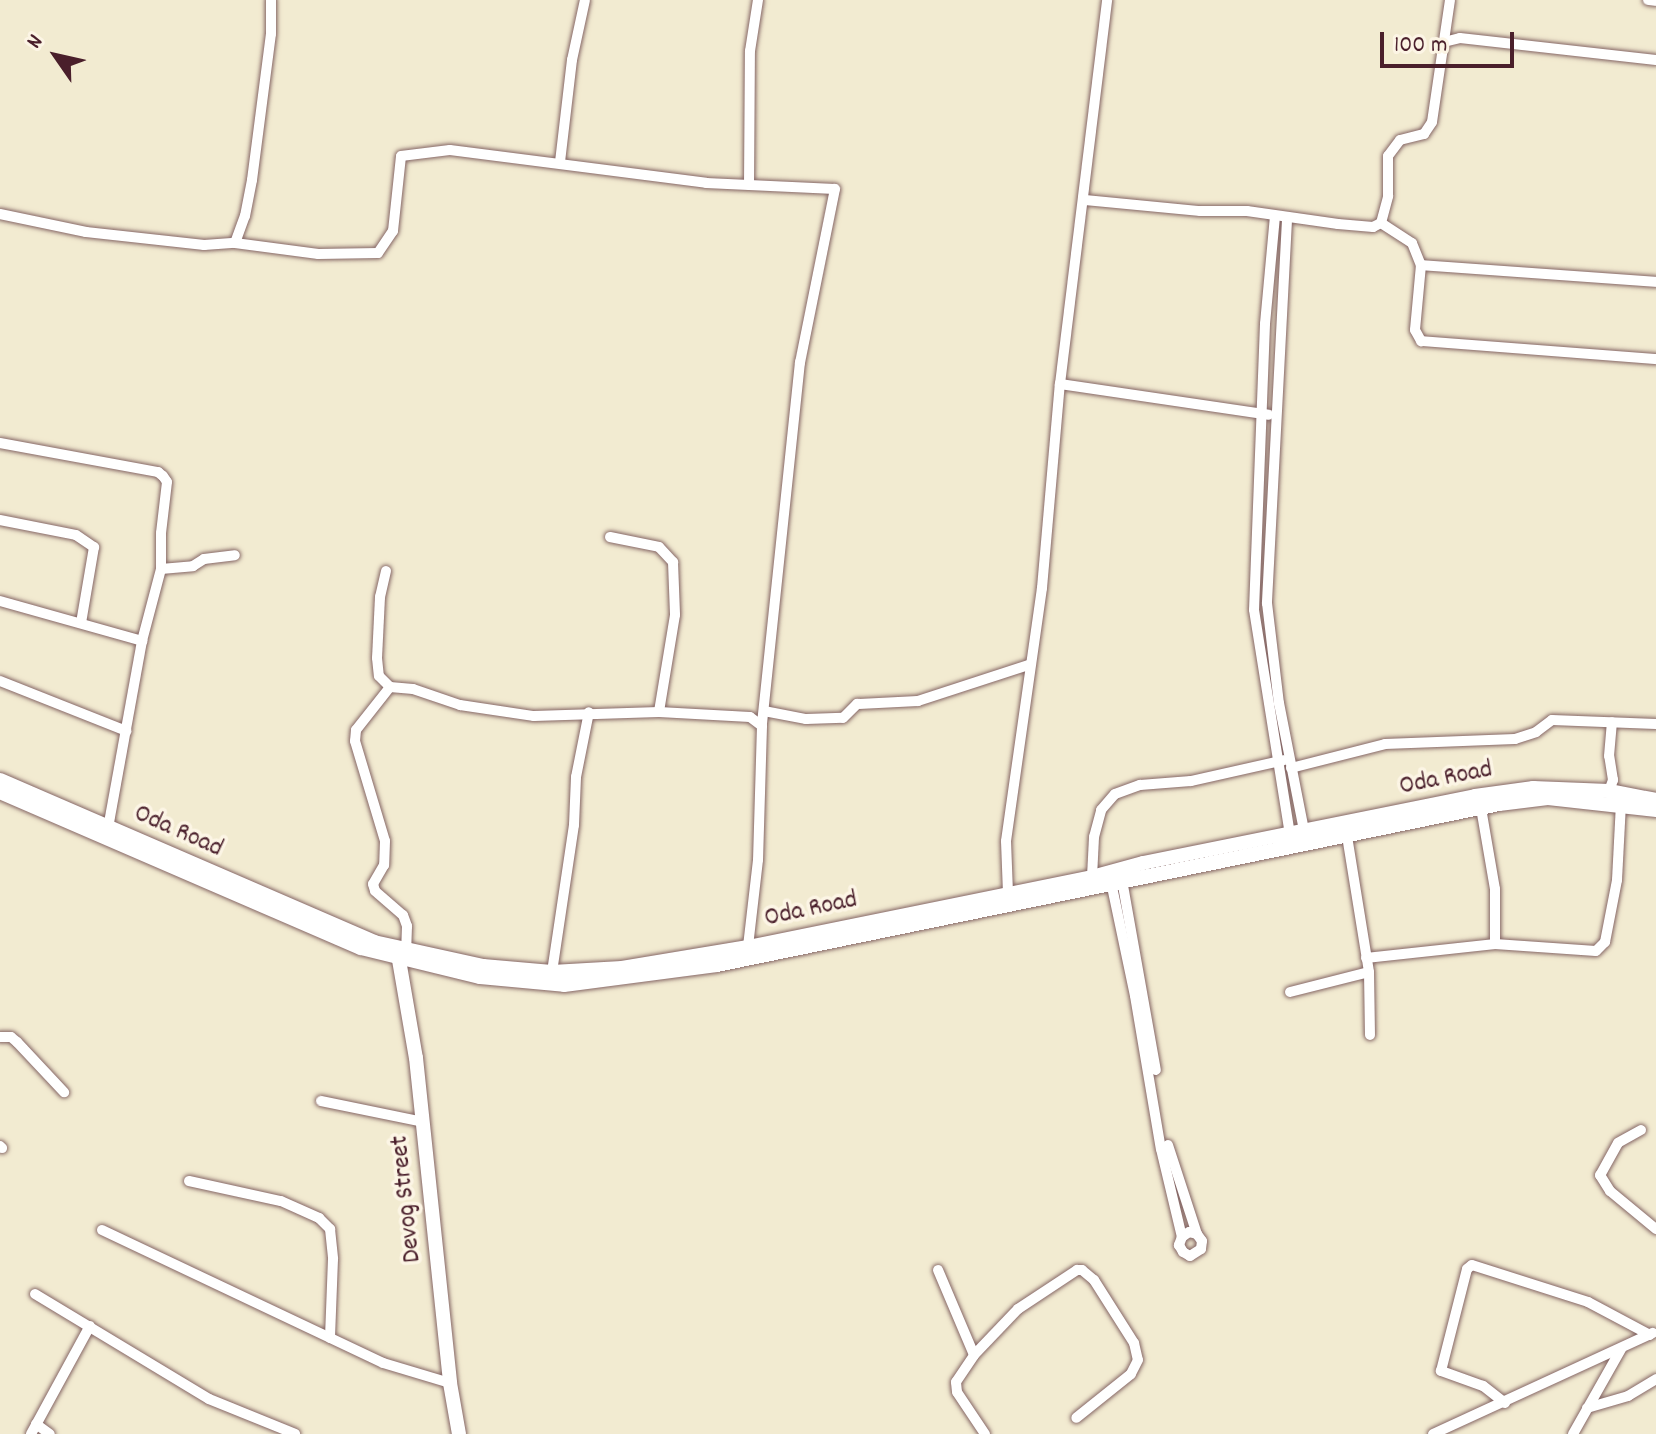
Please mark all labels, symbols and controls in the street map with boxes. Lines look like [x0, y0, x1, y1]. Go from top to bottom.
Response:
north arrow [16, 16, 96, 96]
scale bar [1384, 16, 1518, 66]
text: N [20, 29, 52, 55]
text: 100 m [1394, 29, 1447, 63]
street label: Oda Road [1397, 755, 1495, 803]
street label: Oda Road [129, 799, 227, 865]
street label: Oda Road [762, 885, 860, 935]
street label: Devog Street [385, 1134, 429, 1264]

